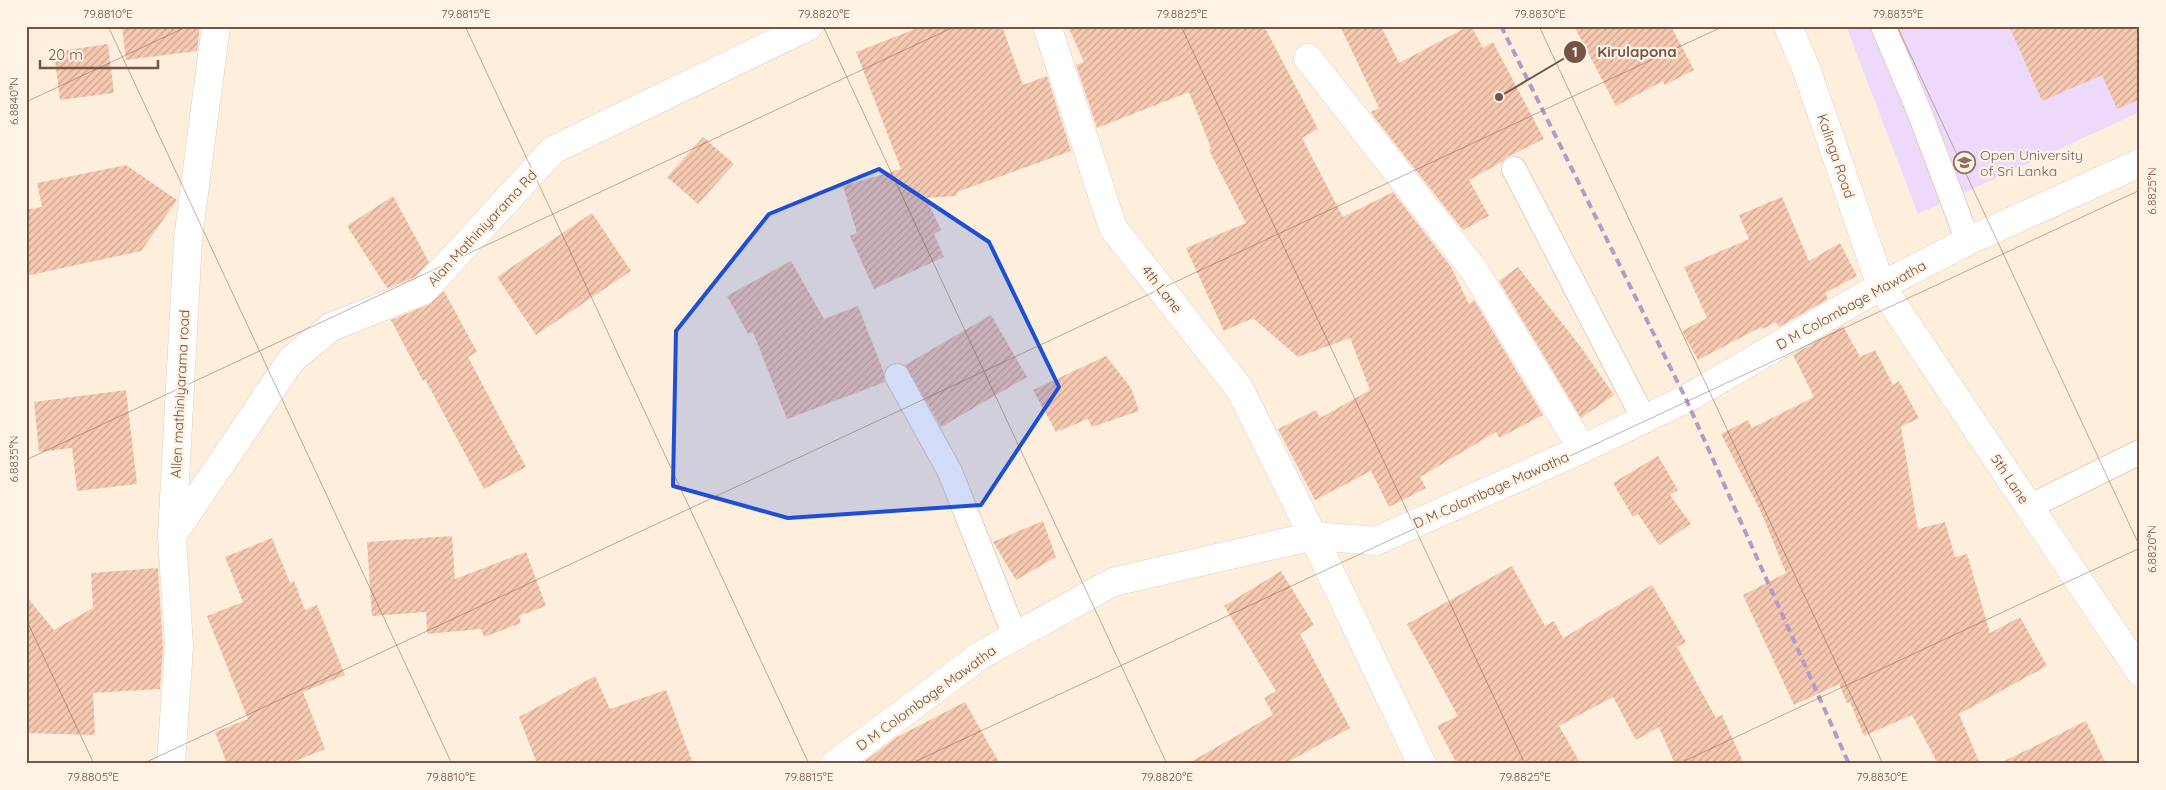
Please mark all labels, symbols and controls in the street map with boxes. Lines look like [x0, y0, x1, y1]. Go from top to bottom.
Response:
text: 79.8810°E [83, 6, 133, 21]
text: 79.8815°E [441, 6, 491, 21]
text: 79.8820°E [798, 6, 850, 21]
text: 79.8825°E [1156, 6, 1208, 21]
text: 79.8830°E [1514, 6, 1566, 21]
text: 79.8835°E [1872, 6, 1924, 21]
callout: Kirulapona [1562, 37, 1687, 67]
scale bar [40, 38, 158, 70]
text: 1 [1572, 42, 1578, 61]
text: Kirulapona [1597, 42, 1677, 61]
text: 20 m [48, 45, 83, 64]
text: 6.8840°N [6, 77, 21, 125]
street label: Kalinga Road [1813, 111, 1859, 201]
place label: Open University of Sri Lanka [1980, 146, 2083, 180]
school or university icon: Open University of Sri Lanka [1952, 151, 1976, 175]
street label: Alan Mathiniyarama Rd [423, 166, 541, 290]
text: 6.8825°N [2144, 167, 2159, 215]
street label: D M Colombage Mawatha [1773, 256, 1929, 354]
street label: 4th Lane [1138, 261, 1186, 317]
street label: Allen mathiniyarama road [167, 309, 193, 479]
text: 6.8835°N [6, 435, 21, 483]
street label: D M Colombage Mawatha [1410, 447, 1572, 533]
street label: 5th Lane [1987, 451, 2033, 507]
text: 6.8820°N [2144, 525, 2159, 573]
street label: D M Colombage Mawatha [853, 641, 999, 755]
text: 79.8805°E [67, 769, 119, 784]
text: 79.8810°E [426, 769, 476, 784]
text: 79.8815°E [784, 769, 834, 784]
text: 79.8820°E [1141, 769, 1193, 784]
text: 79.8825°E [1499, 769, 1551, 784]
text: 79.8830°E [1856, 769, 1908, 784]

